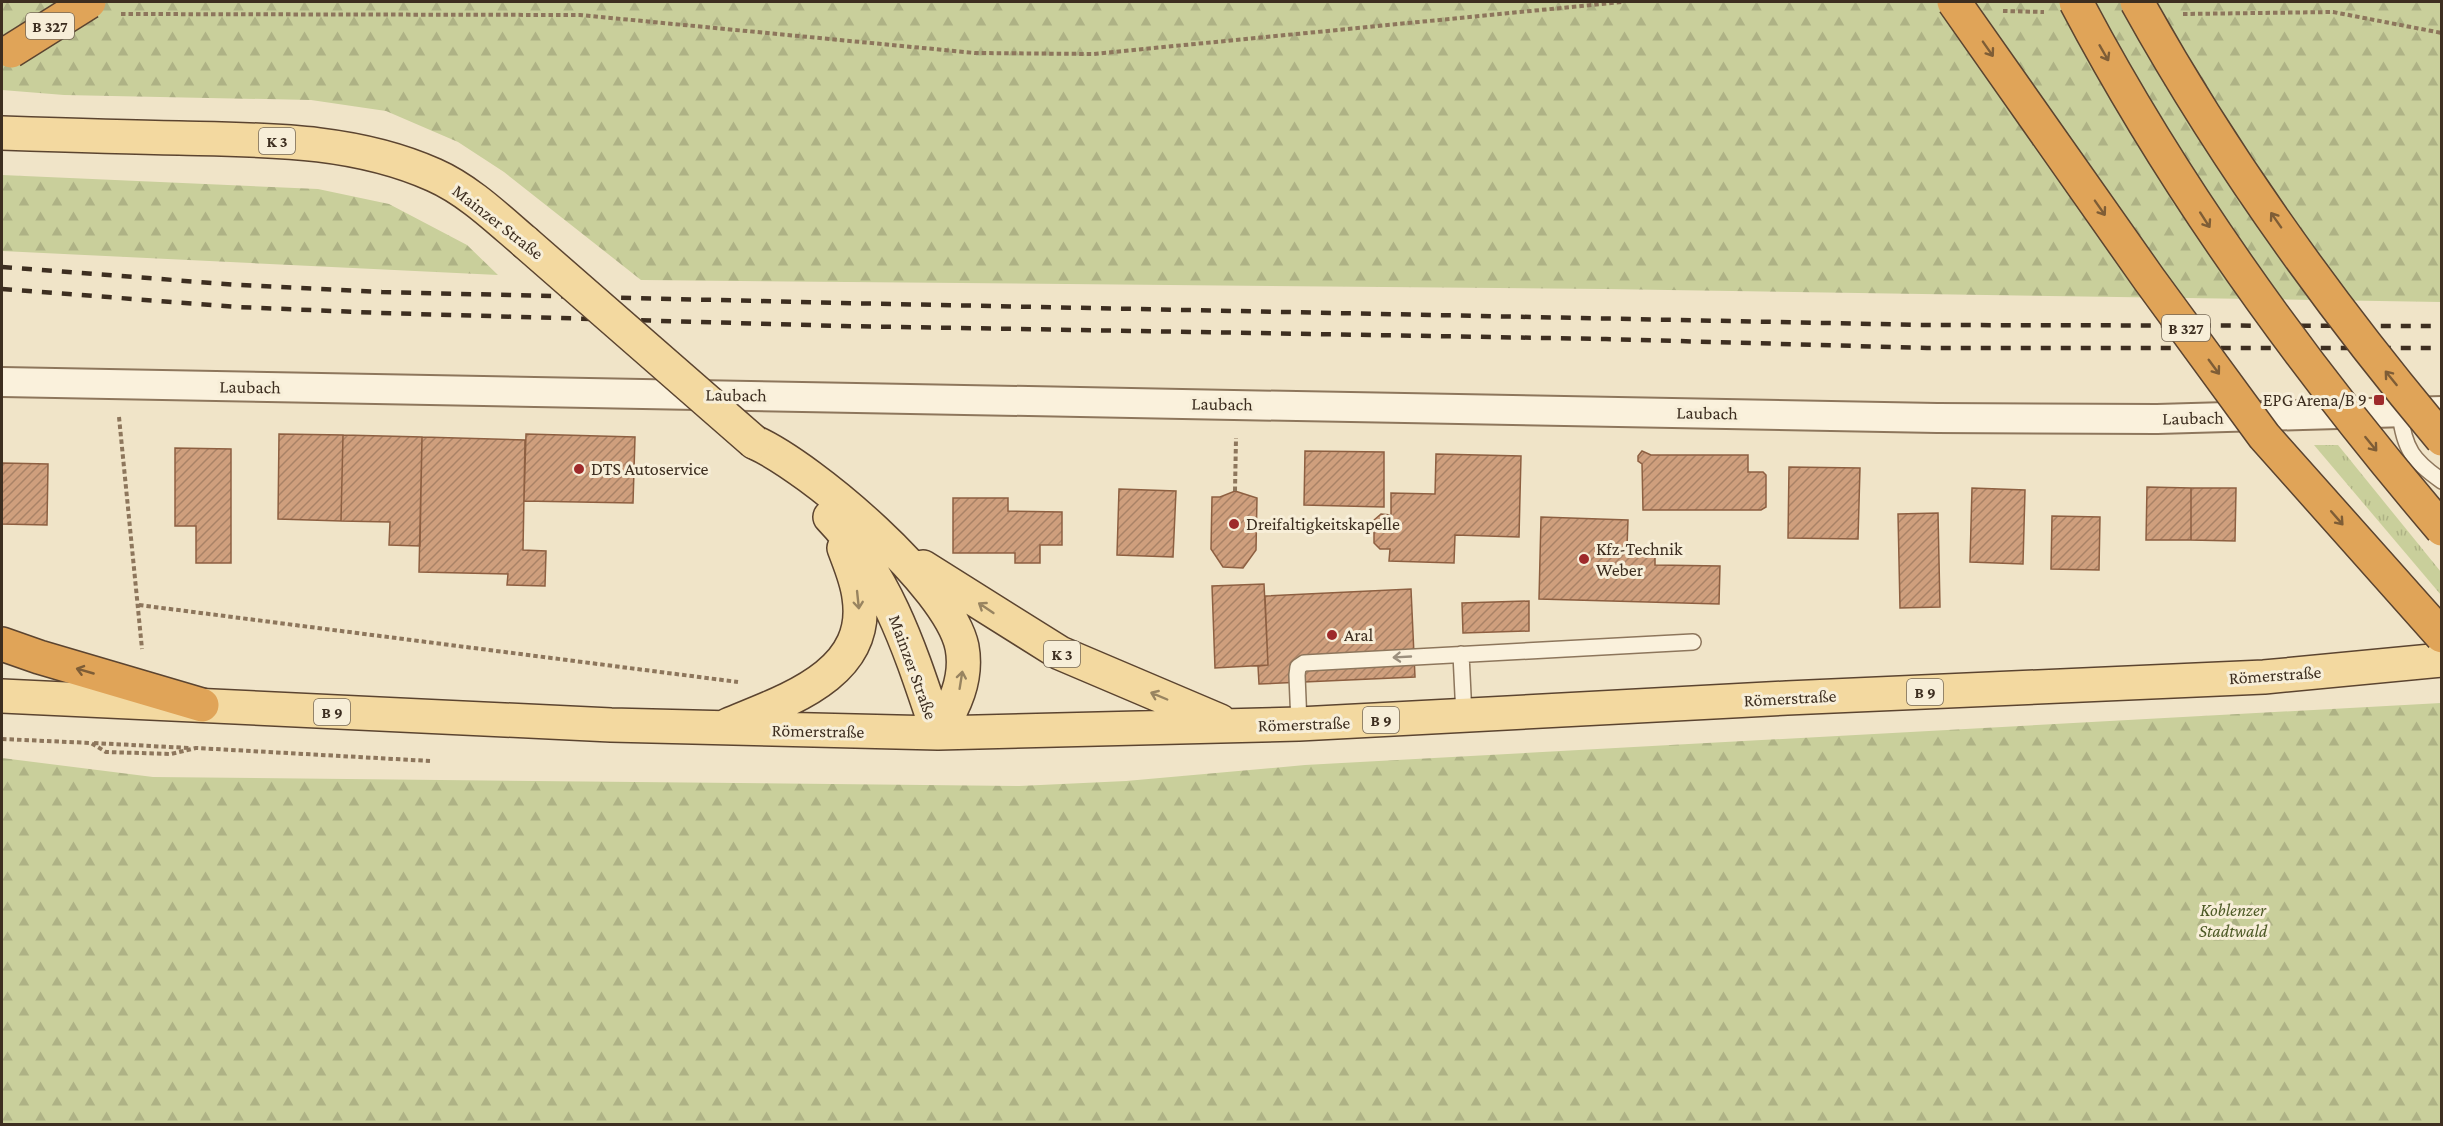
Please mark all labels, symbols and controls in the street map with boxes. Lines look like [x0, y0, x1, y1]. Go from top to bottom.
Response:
road number: B 327 [26, 13, 74, 39]
one-way arrow [1982, 40, 1994, 56]
one-way arrow [2098, 44, 2110, 61]
road number: K 3 [259, 128, 295, 154]
street label: Mainzer Straße [449, 180, 547, 264]
one-way arrow [2094, 200, 2106, 216]
one-way arrow [2199, 211, 2211, 227]
one-way arrow [2270, 212, 2282, 228]
road number: B 327 [2162, 315, 2210, 341]
one-way arrow [2208, 358, 2220, 374]
one-way arrow [2384, 370, 2397, 386]
street label: Laubach [219, 376, 281, 398]
street label: Laubach [705, 384, 767, 406]
place label: EPG Arena/B 9 [2263, 390, 2367, 410]
street label: Laubach [1191, 393, 1253, 415]
marker: EPG Arena/B 9 [2372, 393, 2386, 407]
street label: Laubach [1676, 402, 1738, 424]
street label: Laubach [2162, 407, 2224, 429]
one-way arrow [2364, 436, 2377, 452]
place label: DTS Autoservice [591, 459, 709, 479]
marker: DTS Autoservice [572, 462, 586, 476]
one-way arrow [2330, 510, 2344, 525]
place label: Dreifaltigkeitskapelle [1246, 514, 1400, 534]
marker: Dreifaltigkeitskapelle [1227, 517, 1241, 531]
place label: Kfz-Technik Weber [1596, 539, 1683, 580]
marker: Kfz-Technik Weber [1577, 552, 1591, 566]
one-way arrow [853, 589, 864, 609]
one-way arrow [977, 601, 994, 614]
street label: Mainzer Straße [885, 612, 941, 722]
place label: Aral [1344, 625, 1374, 645]
marker: Aral [1325, 628, 1339, 642]
road number: K 3 [1044, 641, 1080, 667]
one-way arrow [1393, 652, 1413, 663]
street label: Römerstraße [2228, 662, 2322, 688]
one-way arrow [76, 665, 95, 676]
one-way arrow [956, 671, 967, 690]
road number: B 9 [1907, 679, 1943, 705]
street label: Römerstraße [1743, 686, 1837, 710]
one-way arrow [1150, 690, 1169, 701]
road number: B 9 [314, 699, 350, 725]
road number: B 9 [1363, 707, 1399, 733]
street label: Römerstraße [1257, 712, 1351, 736]
street label: Römerstraße [771, 720, 865, 742]
park label: Koblenzer Stadtwald [2199, 900, 2268, 941]

